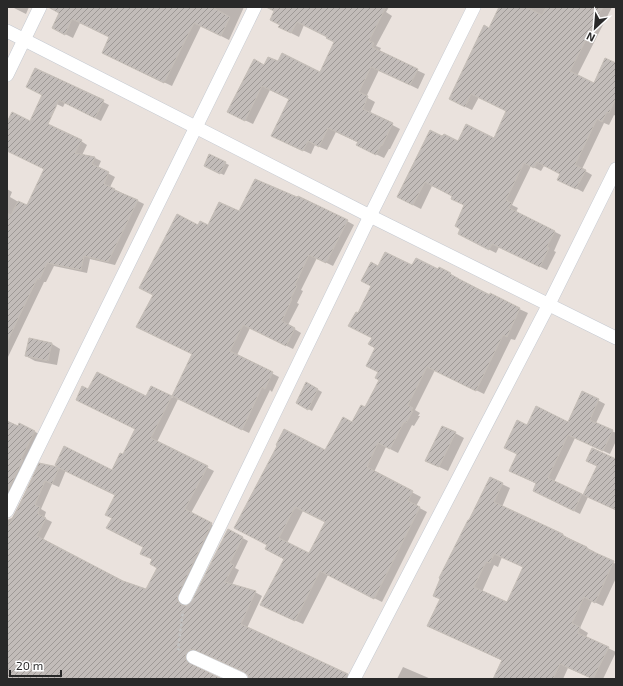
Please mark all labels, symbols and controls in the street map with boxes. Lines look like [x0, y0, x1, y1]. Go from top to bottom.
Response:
north arrow [575, 8, 615, 48]
text: N [584, 30, 597, 45]
scale bar [10, 652, 61, 678]
text: 20 m [16, 658, 43, 672]

